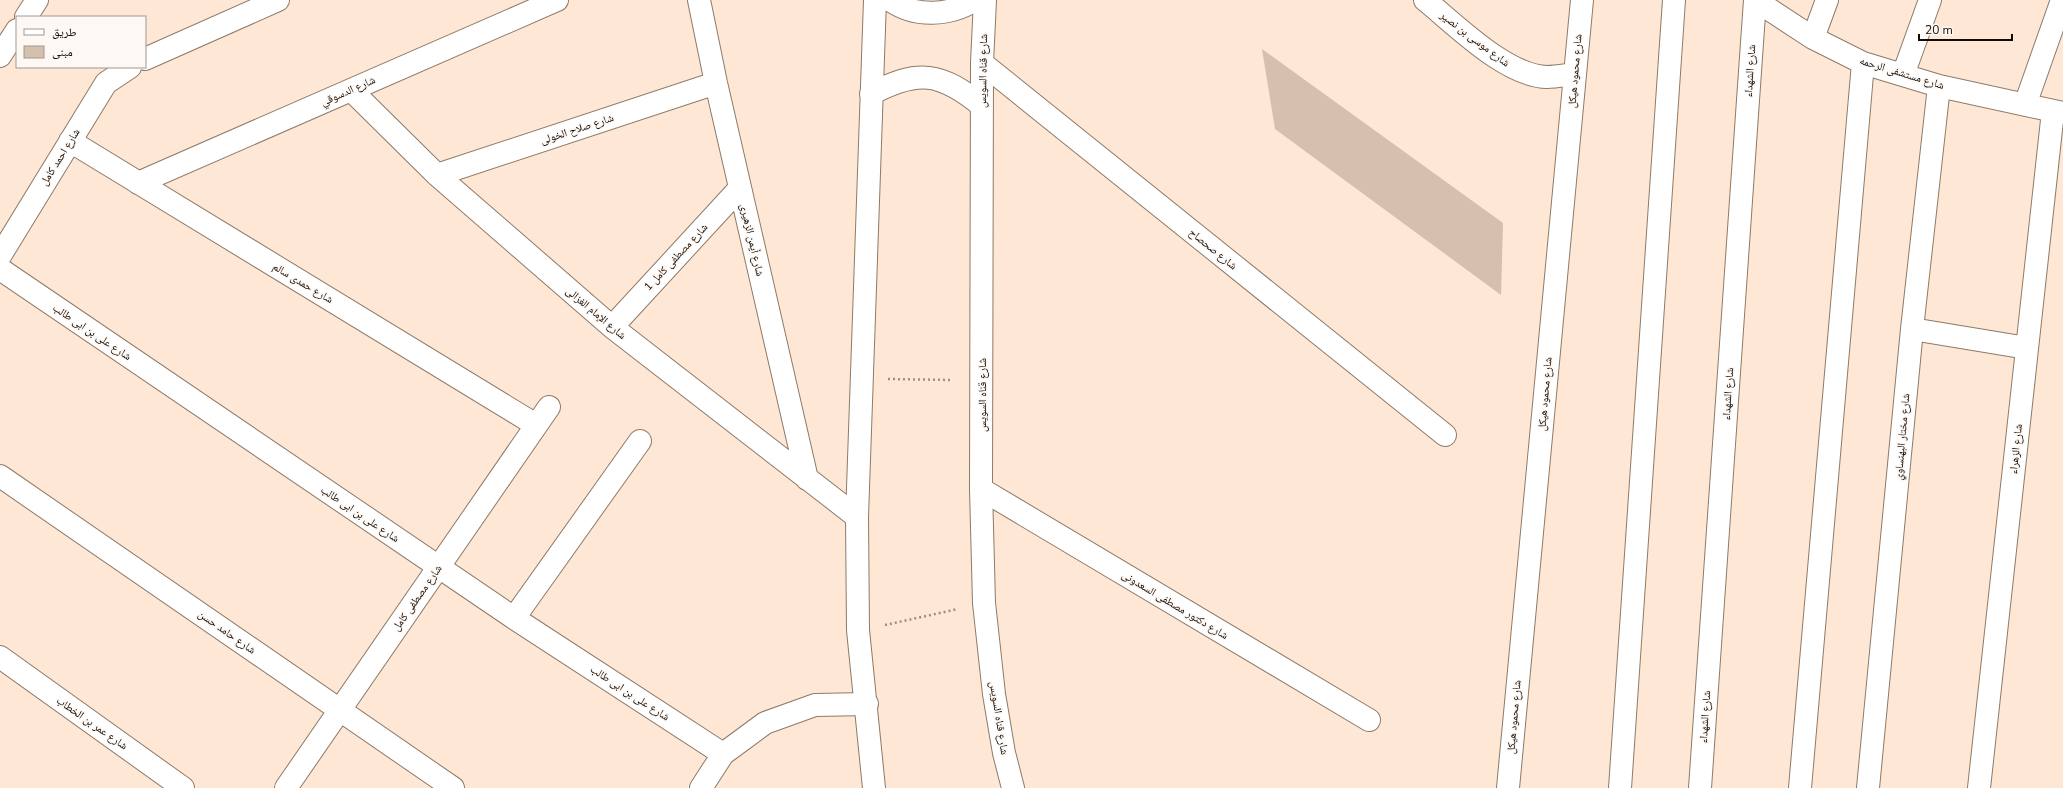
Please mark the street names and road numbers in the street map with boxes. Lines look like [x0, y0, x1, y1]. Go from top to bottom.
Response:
street label: شارع موسى بن نصير [1436, 7, 1513, 70]
street label: شارع محمود هيكل [1564, 33, 1586, 109]
street label: شارع قناه السويس [975, 34, 991, 108]
street label: شارع الشهداء [1741, 44, 1759, 98]
street label: شارع مستشفى الرحمه [1858, 53, 1946, 93]
street label: شارع الدسوقي [318, 72, 378, 110]
street label: شارع صلاح الخولى [538, 110, 616, 148]
street label: شارع احمد كامل [36, 126, 84, 188]
street label: شارع أيمن الزهيرى [736, 202, 768, 278]
street label: شارع مصطفى كامل 1 [641, 220, 711, 294]
street label: شارع صحصاح [1186, 225, 1240, 273]
street label: شارع حمدى سالم [270, 259, 336, 307]
street label: شارع الإمام الغزالى [563, 283, 629, 343]
street label: شارع على بن ابى طالب [50, 300, 134, 364]
street label: شارع محمود هيكل [1534, 356, 1556, 432]
street label: شارع قناه السويس [975, 358, 990, 432]
street label: شارع الشهداء [1719, 367, 1737, 421]
street label: شارع مختار البهنساوي [1891, 393, 1914, 481]
street label: شارع الزهراء [2006, 423, 2026, 475]
street label: شارع على بن ابى طالب [318, 482, 402, 546]
street label: شارع مصطفى كامل [389, 562, 445, 634]
street label: شارع دكتور مصطفى السعدونى [1119, 567, 1231, 643]
street label: شارع حامد حسن [195, 607, 259, 657]
street label: شارع على بن ابى طالب [587, 662, 673, 724]
street label: شارع محمود هيكل [1503, 679, 1525, 755]
street label: شارع قناه السويس [986, 680, 1012, 756]
street label: شارع الشهداء [1696, 690, 1714, 744]
street label: شارع عمر بن الخطاب [53, 693, 131, 753]

